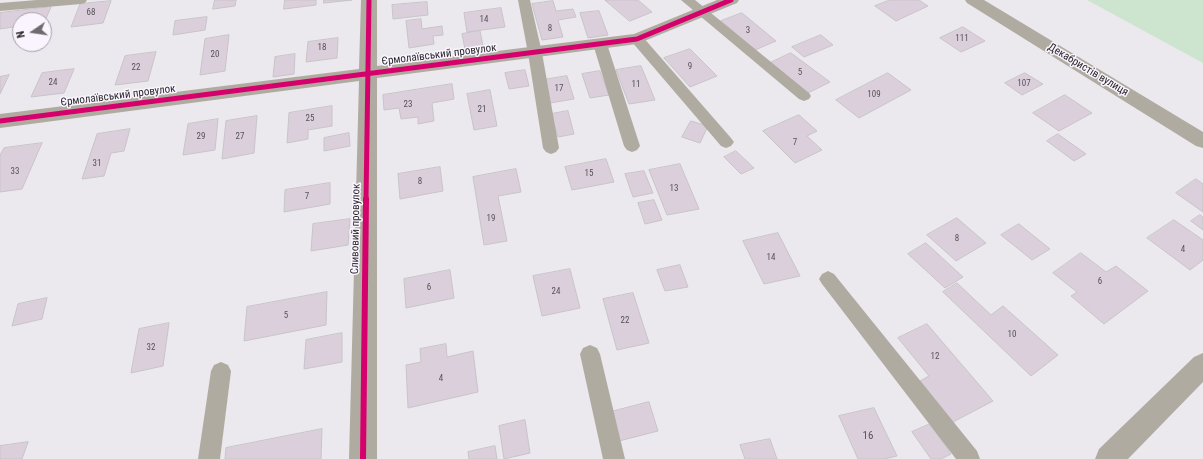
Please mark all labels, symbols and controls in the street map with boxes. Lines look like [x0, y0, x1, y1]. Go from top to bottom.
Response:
house number: 68 [87, 8, 95, 18]
north arrow [12, 12, 52, 52]
house number: 14 [480, 15, 488, 25]
house number: 8 [548, 24, 552, 34]
house number: 3 [746, 26, 750, 36]
text: N [14, 30, 28, 39]
house number: 111 [955, 34, 969, 44]
street label: Єрмолаївський провулок [381, 41, 497, 69]
street label: Декабристів вулиця [1045, 41, 1131, 99]
house number: 18 [318, 43, 326, 53]
house number: 20 [211, 50, 219, 60]
house number: 9 [688, 62, 692, 72]
house number: 22 [132, 63, 140, 73]
house number: 5 [798, 68, 802, 78]
house number: 24 [49, 78, 57, 88]
house number: 107 [1017, 79, 1031, 89]
house number: 11 [632, 80, 640, 90]
street label: Єрмолаївський провулок [60, 82, 176, 110]
house number: 17 [555, 84, 563, 94]
house number: 109 [867, 90, 881, 100]
house number: 23 [404, 100, 412, 110]
house number: 21 [478, 105, 486, 115]
house number: 25 [306, 114, 314, 124]
house number: 29 [197, 132, 205, 142]
house number: 27 [236, 132, 244, 142]
house number: 7 [793, 138, 797, 148]
house number: 31 [93, 159, 101, 169]
house number: 33 [11, 167, 19, 177]
house number: 15 [585, 169, 593, 179]
house number: 8 [418, 177, 422, 187]
street label: Сливовий провулок [349, 184, 363, 274]
house number: 13 [670, 184, 678, 194]
house number: 7 [305, 192, 309, 202]
house number: 19 [487, 214, 495, 224]
house number: 8 [955, 234, 959, 244]
house number: 4 [1181, 245, 1185, 255]
house number: 14 [767, 253, 775, 263]
house number: 6 [1098, 277, 1102, 287]
house number: 6 [427, 283, 431, 293]
house number: 24 [552, 287, 560, 297]
house number: 5 [284, 311, 288, 321]
house number: 22 [621, 316, 629, 326]
house number: 10 [1008, 330, 1016, 340]
house number: 32 [147, 343, 155, 353]
house number: 12 [931, 352, 939, 362]
house number: 4 [439, 374, 443, 384]
house number: 16 [863, 429, 873, 443]

